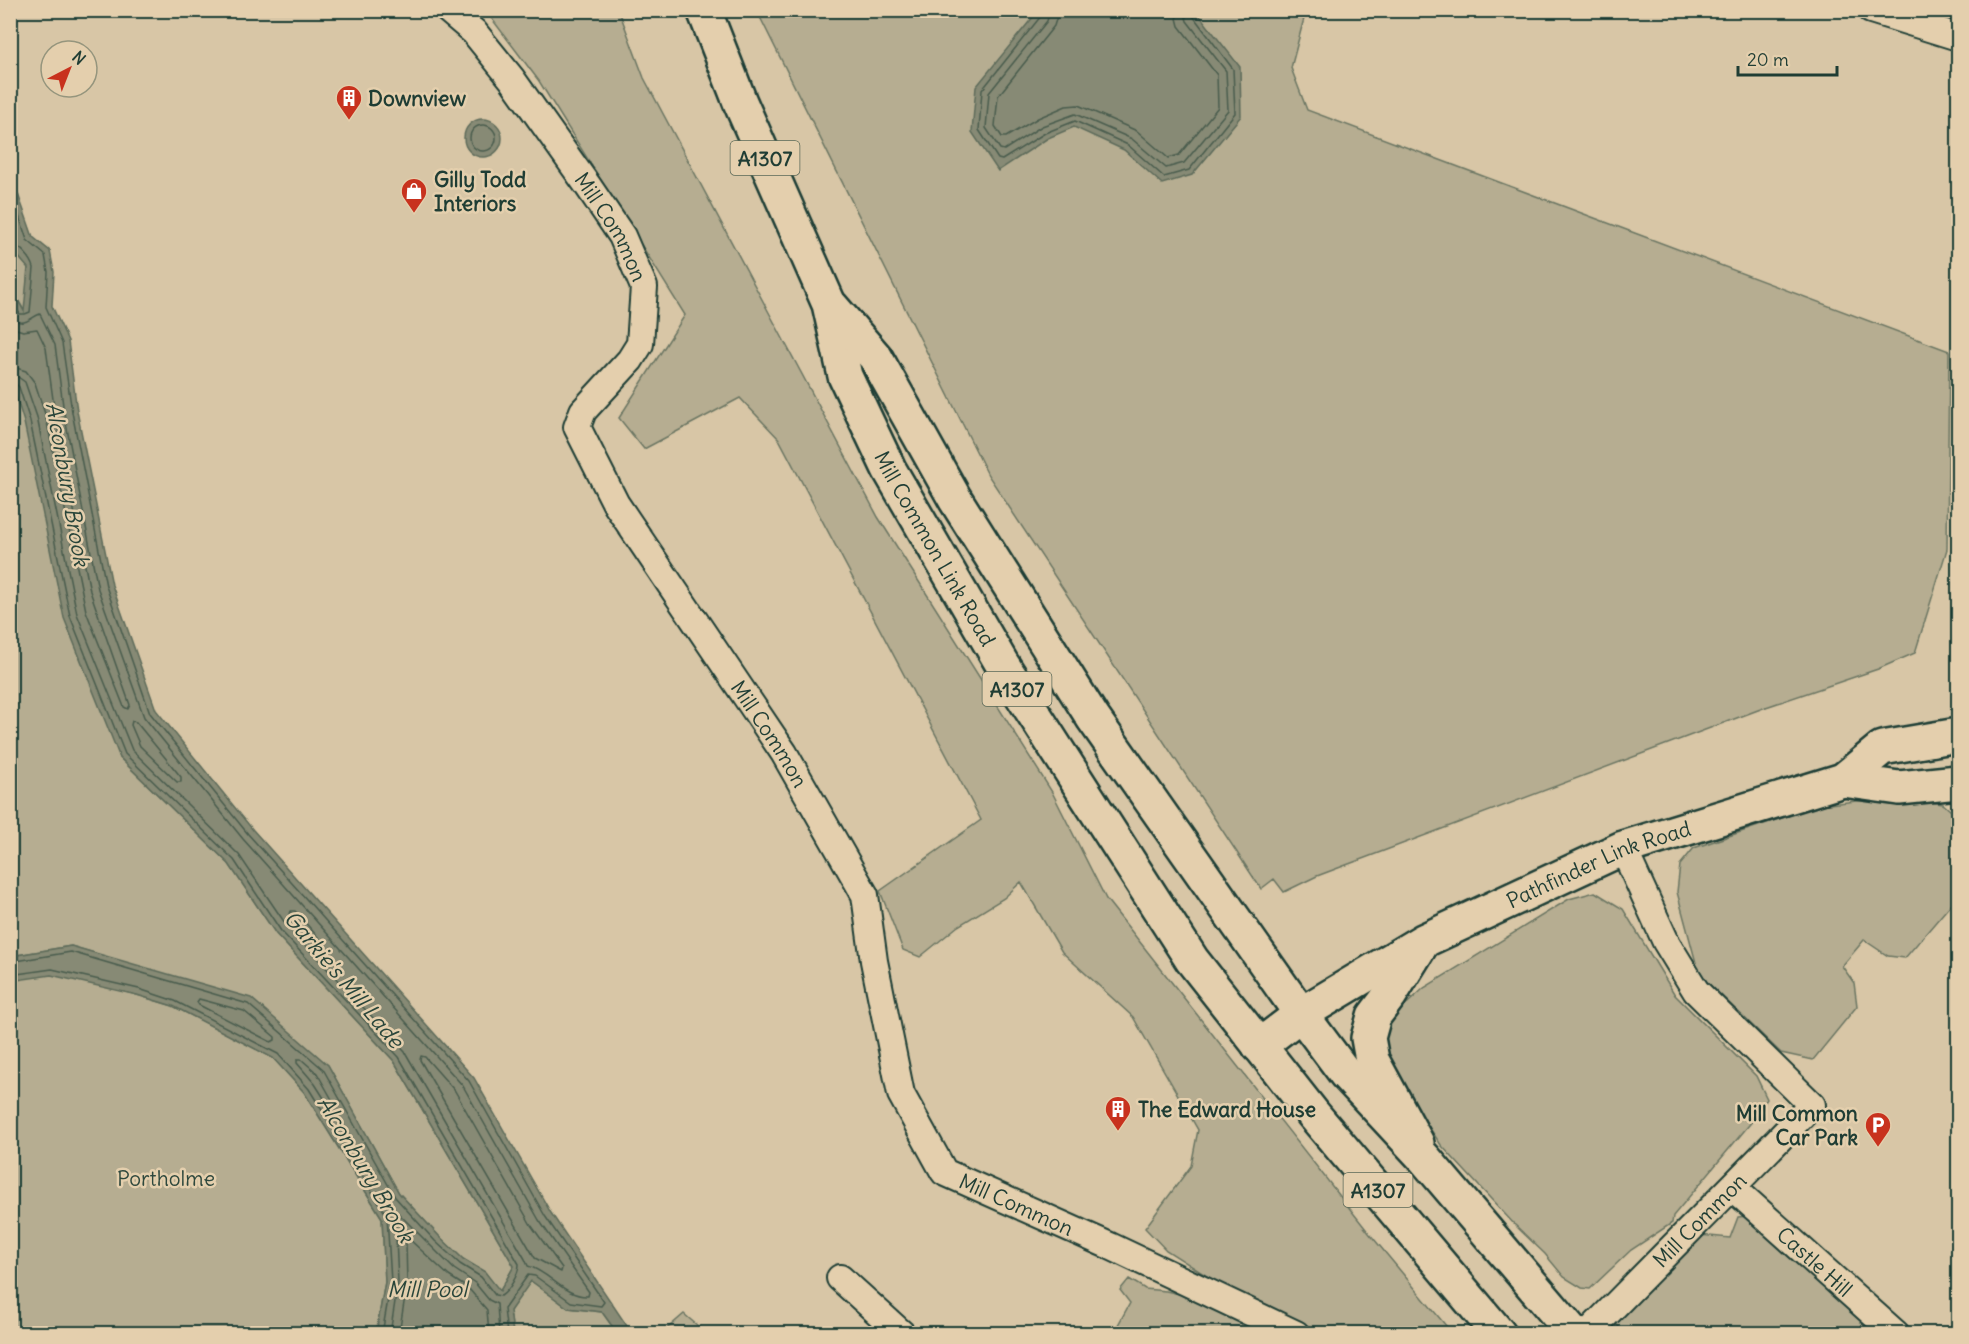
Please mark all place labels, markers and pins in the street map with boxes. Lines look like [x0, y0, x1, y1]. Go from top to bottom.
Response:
building icon: Downview [334, 83, 364, 121]
place label: Downview [368, 85, 466, 112]
place label: Gilly Todd Interiors [434, 166, 527, 217]
shop icon: Gilly Todd Interiors [399, 176, 429, 214]
building icon: The Edward House [1103, 1094, 1133, 1132]
place label: The Edward House [1138, 1096, 1316, 1123]
place label: Mill Common Car Park [1736, 1100, 1858, 1151]
parking icon: Mill Common Car Park [1863, 1110, 1893, 1148]

